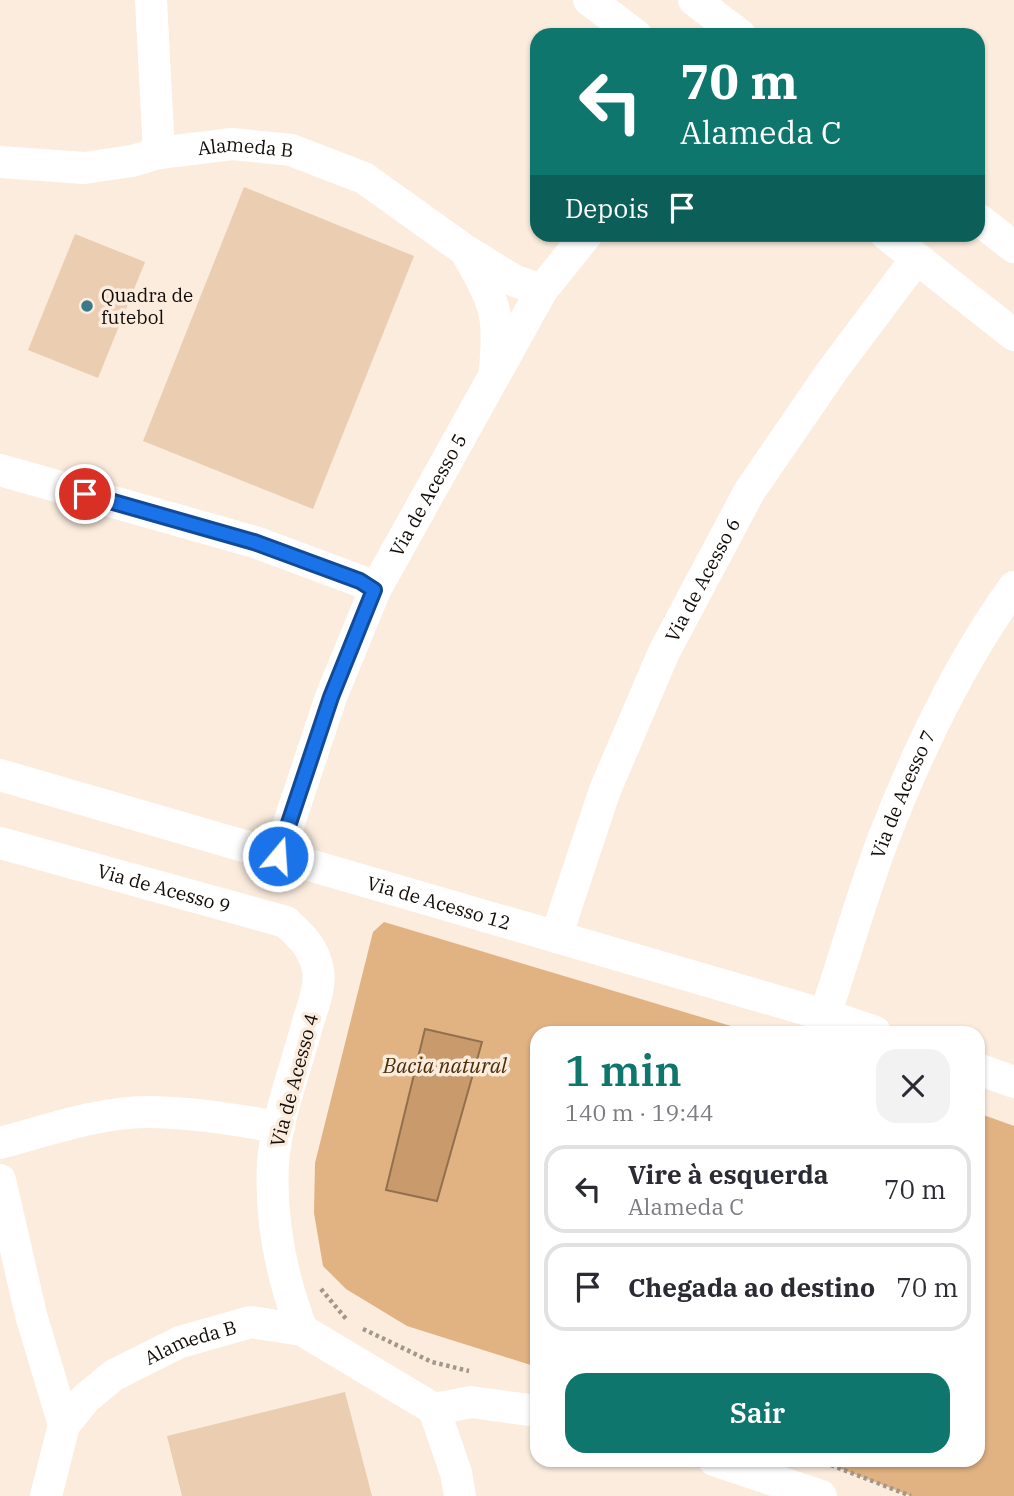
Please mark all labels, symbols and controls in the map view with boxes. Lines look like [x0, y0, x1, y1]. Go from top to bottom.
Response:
text: 70 m [680, 49, 798, 112]
icon: left [565, 56, 656, 147]
text: Alameda C [680, 111, 842, 153]
street label: Alameda B [196, 131, 295, 162]
icon: arrive [663, 189, 701, 227]
text: Depois [565, 191, 649, 225]
place label: Quadra de futebol [101, 283, 193, 329]
marker: Quadra de futebol [79, 298, 95, 314]
street label: Via de Acesso 5 [384, 429, 472, 561]
pin [55, 464, 115, 524]
icon: arrive [66, 475, 104, 513]
street label: Via de Acesso 6 [660, 513, 745, 646]
street label: Via de Acesso 7 [865, 726, 940, 862]
position arrow [241, 819, 315, 893]
street label: Via de Acesso 9 [95, 858, 233, 918]
street label: Via de Acesso 12 [364, 870, 513, 935]
street label: Via de Acesso 4 [265, 1011, 323, 1149]
text: 1 min [565, 1043, 682, 1098]
button: close [876, 1049, 950, 1123]
water label: Bacia natural [382, 1051, 508, 1079]
text: 140 m · 19:44 [565, 1097, 714, 1127]
text: Vire à esquerda [628, 1157, 829, 1191]
icon: left [569, 1170, 607, 1208]
text: 70 m [884, 1172, 946, 1206]
text: Alameda C [628, 1191, 744, 1221]
icon: arrive [569, 1268, 607, 1306]
text: Chegada ao destino [628, 1270, 875, 1304]
text: 70 m [896, 1270, 958, 1304]
street label: Alameda B [140, 1315, 239, 1370]
button: Sair [565, 1373, 950, 1453]

